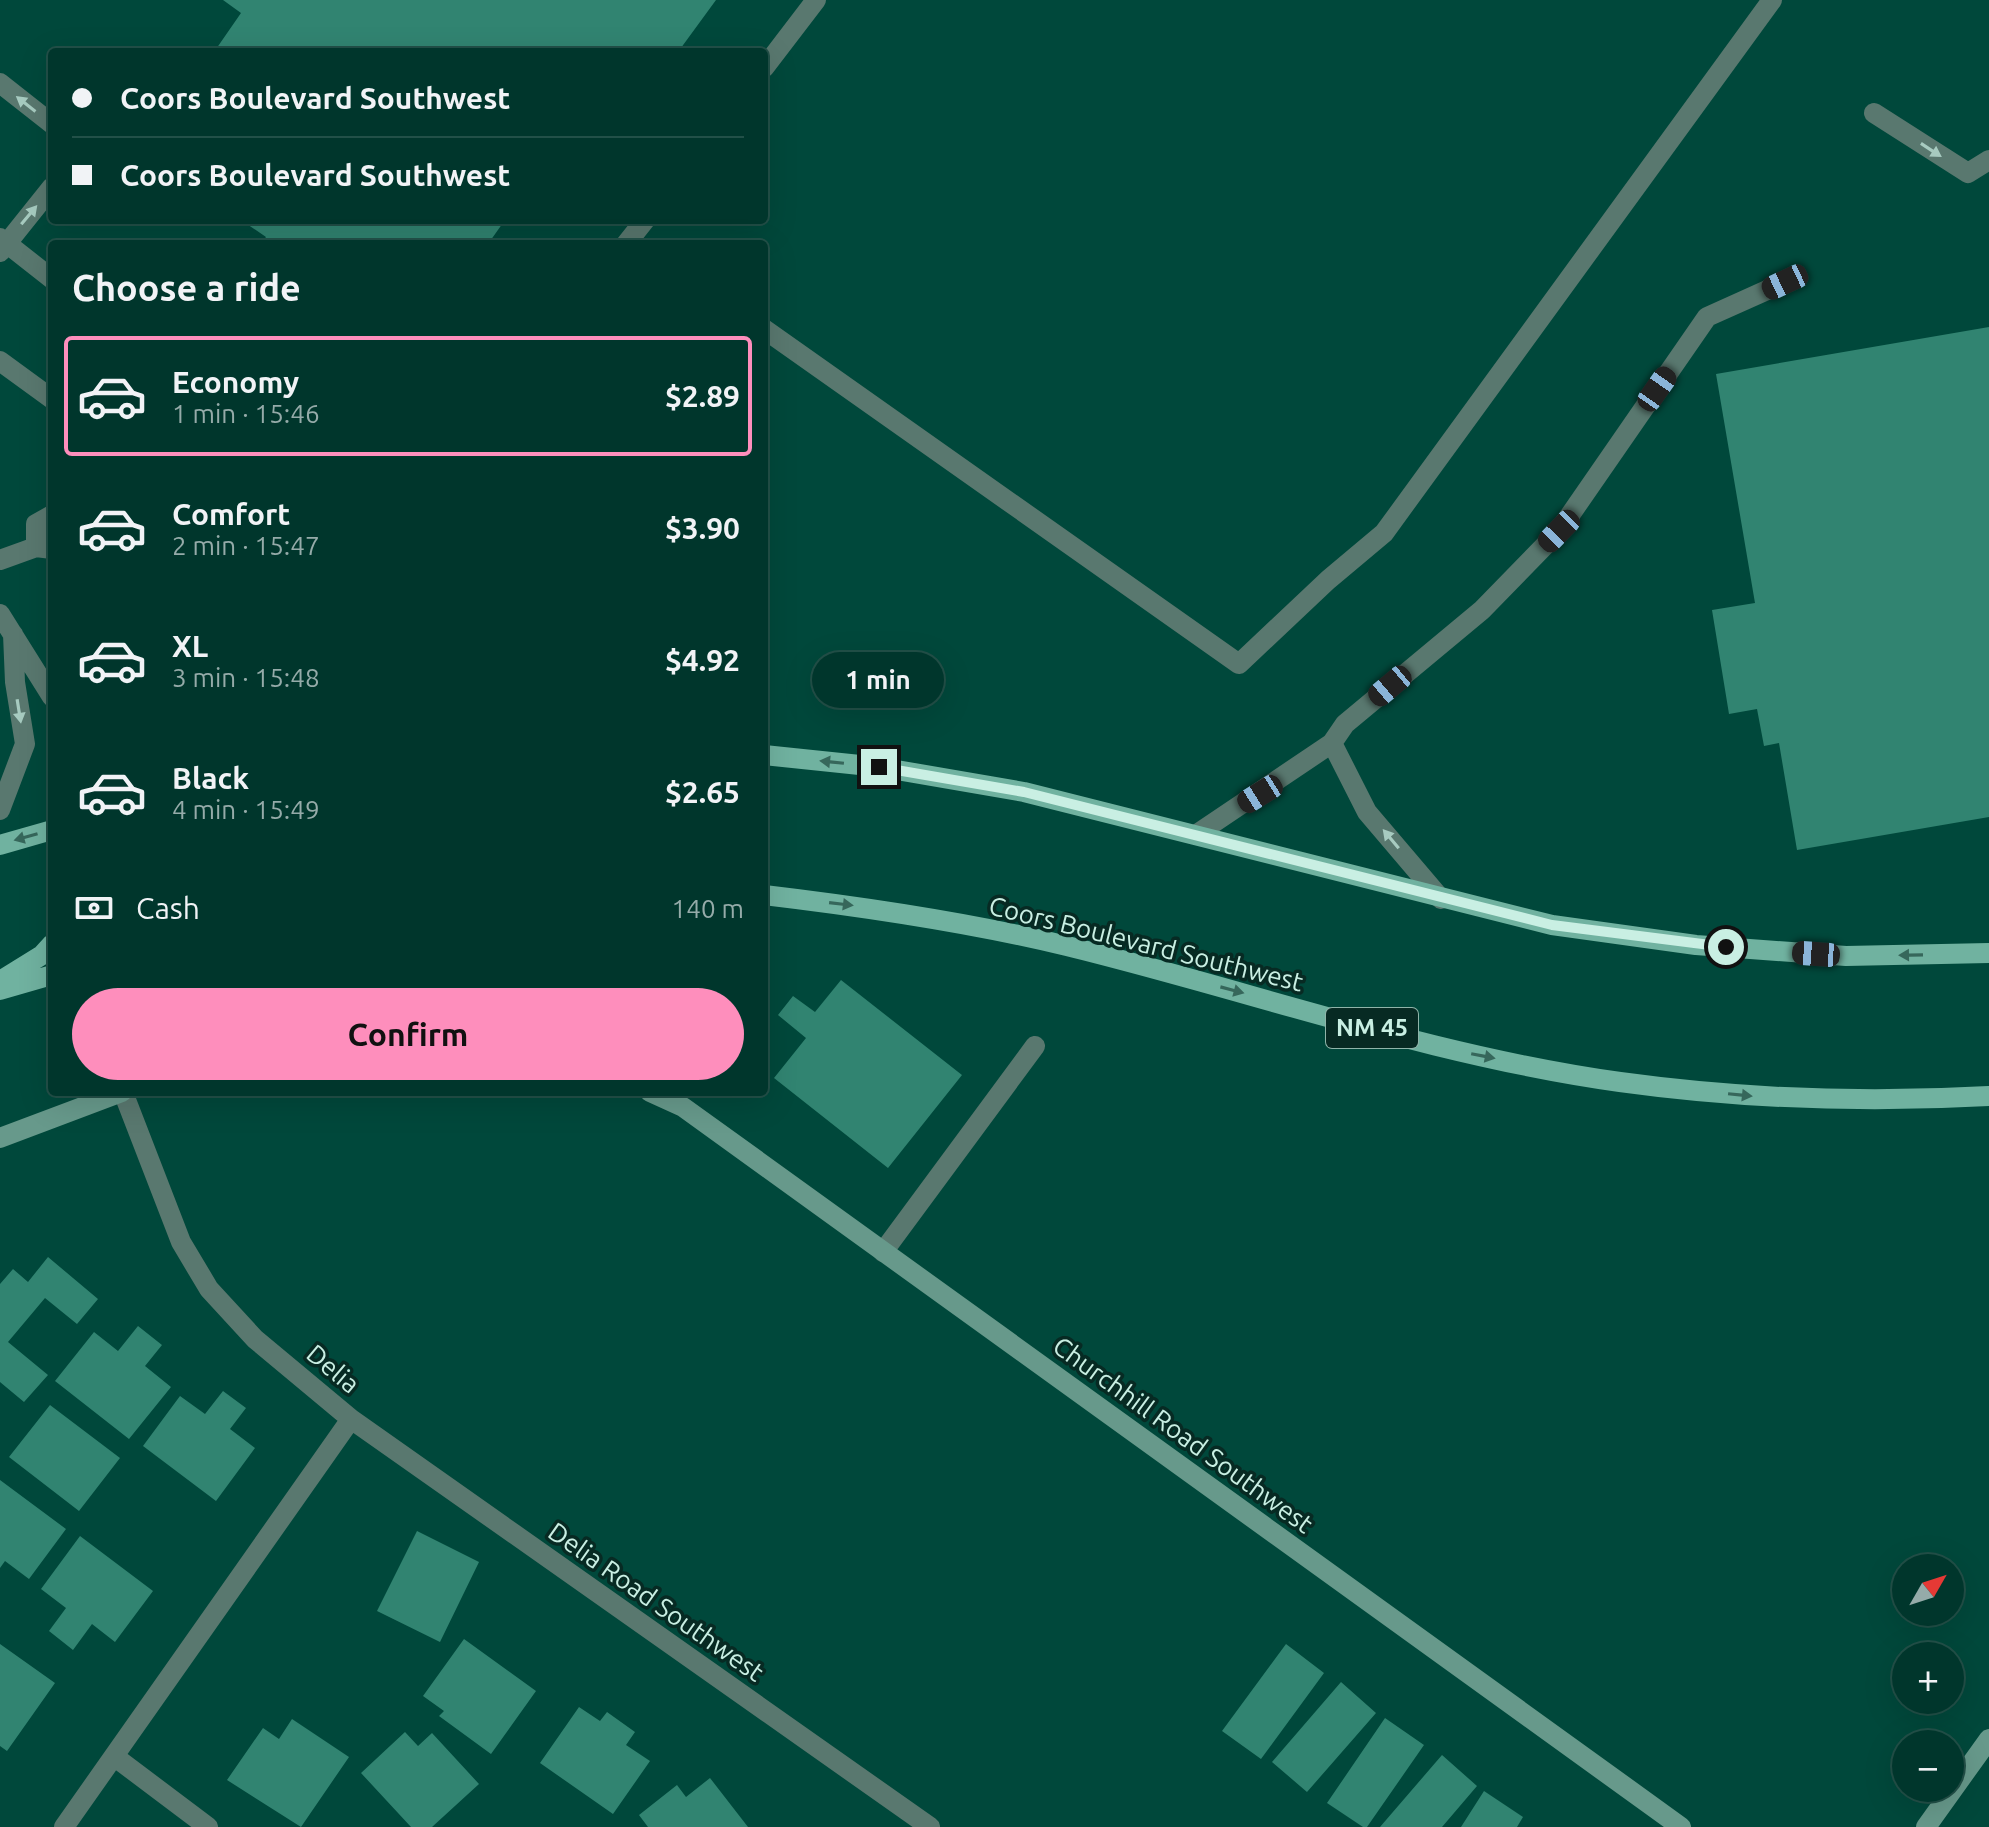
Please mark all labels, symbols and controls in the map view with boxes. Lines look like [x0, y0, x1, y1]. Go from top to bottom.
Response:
text: Coors Boulevard Southwest [120, 81, 510, 115]
one-way arrow [16, 96, 36, 113]
one-way arrow [1921, 142, 1942, 157]
text: Coors Boulevard Southwest [120, 158, 510, 192]
one-way arrow [20, 205, 37, 225]
car [1758, 261, 1812, 303]
text: Choose a ride [72, 267, 301, 308]
icon: car [76, 360, 148, 432]
car [1633, 362, 1681, 416]
text: Economy [172, 365, 299, 399]
text: $2.89 [665, 379, 740, 413]
text: 1 min · 15:46 [172, 399, 320, 428]
icon: car [76, 492, 148, 564]
text: Comfort [172, 497, 290, 531]
car [1534, 505, 1584, 557]
text: $3.90 [665, 511, 740, 545]
text: 2 min · 15:47 [172, 531, 320, 560]
icon: car [76, 624, 148, 696]
text: XL [172, 629, 208, 663]
text: $4.92 [665, 643, 740, 677]
callout: 1 min [813, 651, 945, 707]
car [1364, 661, 1416, 711]
text: 3 min · 15:48 [172, 663, 320, 692]
text: 1 min [845, 665, 911, 694]
one-way arrow [14, 699, 26, 724]
route end [861, 749, 897, 785]
one-way arrow [819, 755, 844, 768]
icon: car [76, 756, 148, 828]
text: Black [172, 761, 249, 795]
car [1233, 771, 1287, 817]
text: $2.65 [665, 775, 740, 809]
text: 4 min · 15:49 [172, 795, 320, 824]
one-way arrow [1383, 830, 1400, 850]
one-way arrow [14, 831, 38, 844]
icon: cash [72, 886, 116, 930]
street label: Coors Boulevard Southwest [986, 890, 1306, 997]
text: Cash [136, 891, 200, 925]
text: 140 m [672, 894, 744, 923]
one-way arrow [829, 898, 854, 911]
route start [1708, 929, 1744, 965]
car [1791, 940, 1841, 968]
one-way arrow [1898, 949, 1923, 961]
one-way arrow [1219, 985, 1244, 997]
button: Confirm [72, 988, 744, 1080]
road number: NM 45 [1326, 1008, 1418, 1048]
one-way arrow [1471, 1050, 1496, 1063]
one-way arrow [1728, 1089, 1753, 1102]
street label: Churchhill Road Southwest [1048, 1331, 1319, 1539]
street label: Delia [301, 1338, 365, 1399]
street label: Delia Road Southwest [543, 1516, 769, 1687]
north arrow [1892, 1554, 1964, 1626]
map controls [1892, 1554, 1964, 1802]
button: + [1892, 1642, 1964, 1714]
button: − [1892, 1730, 1964, 1802]

